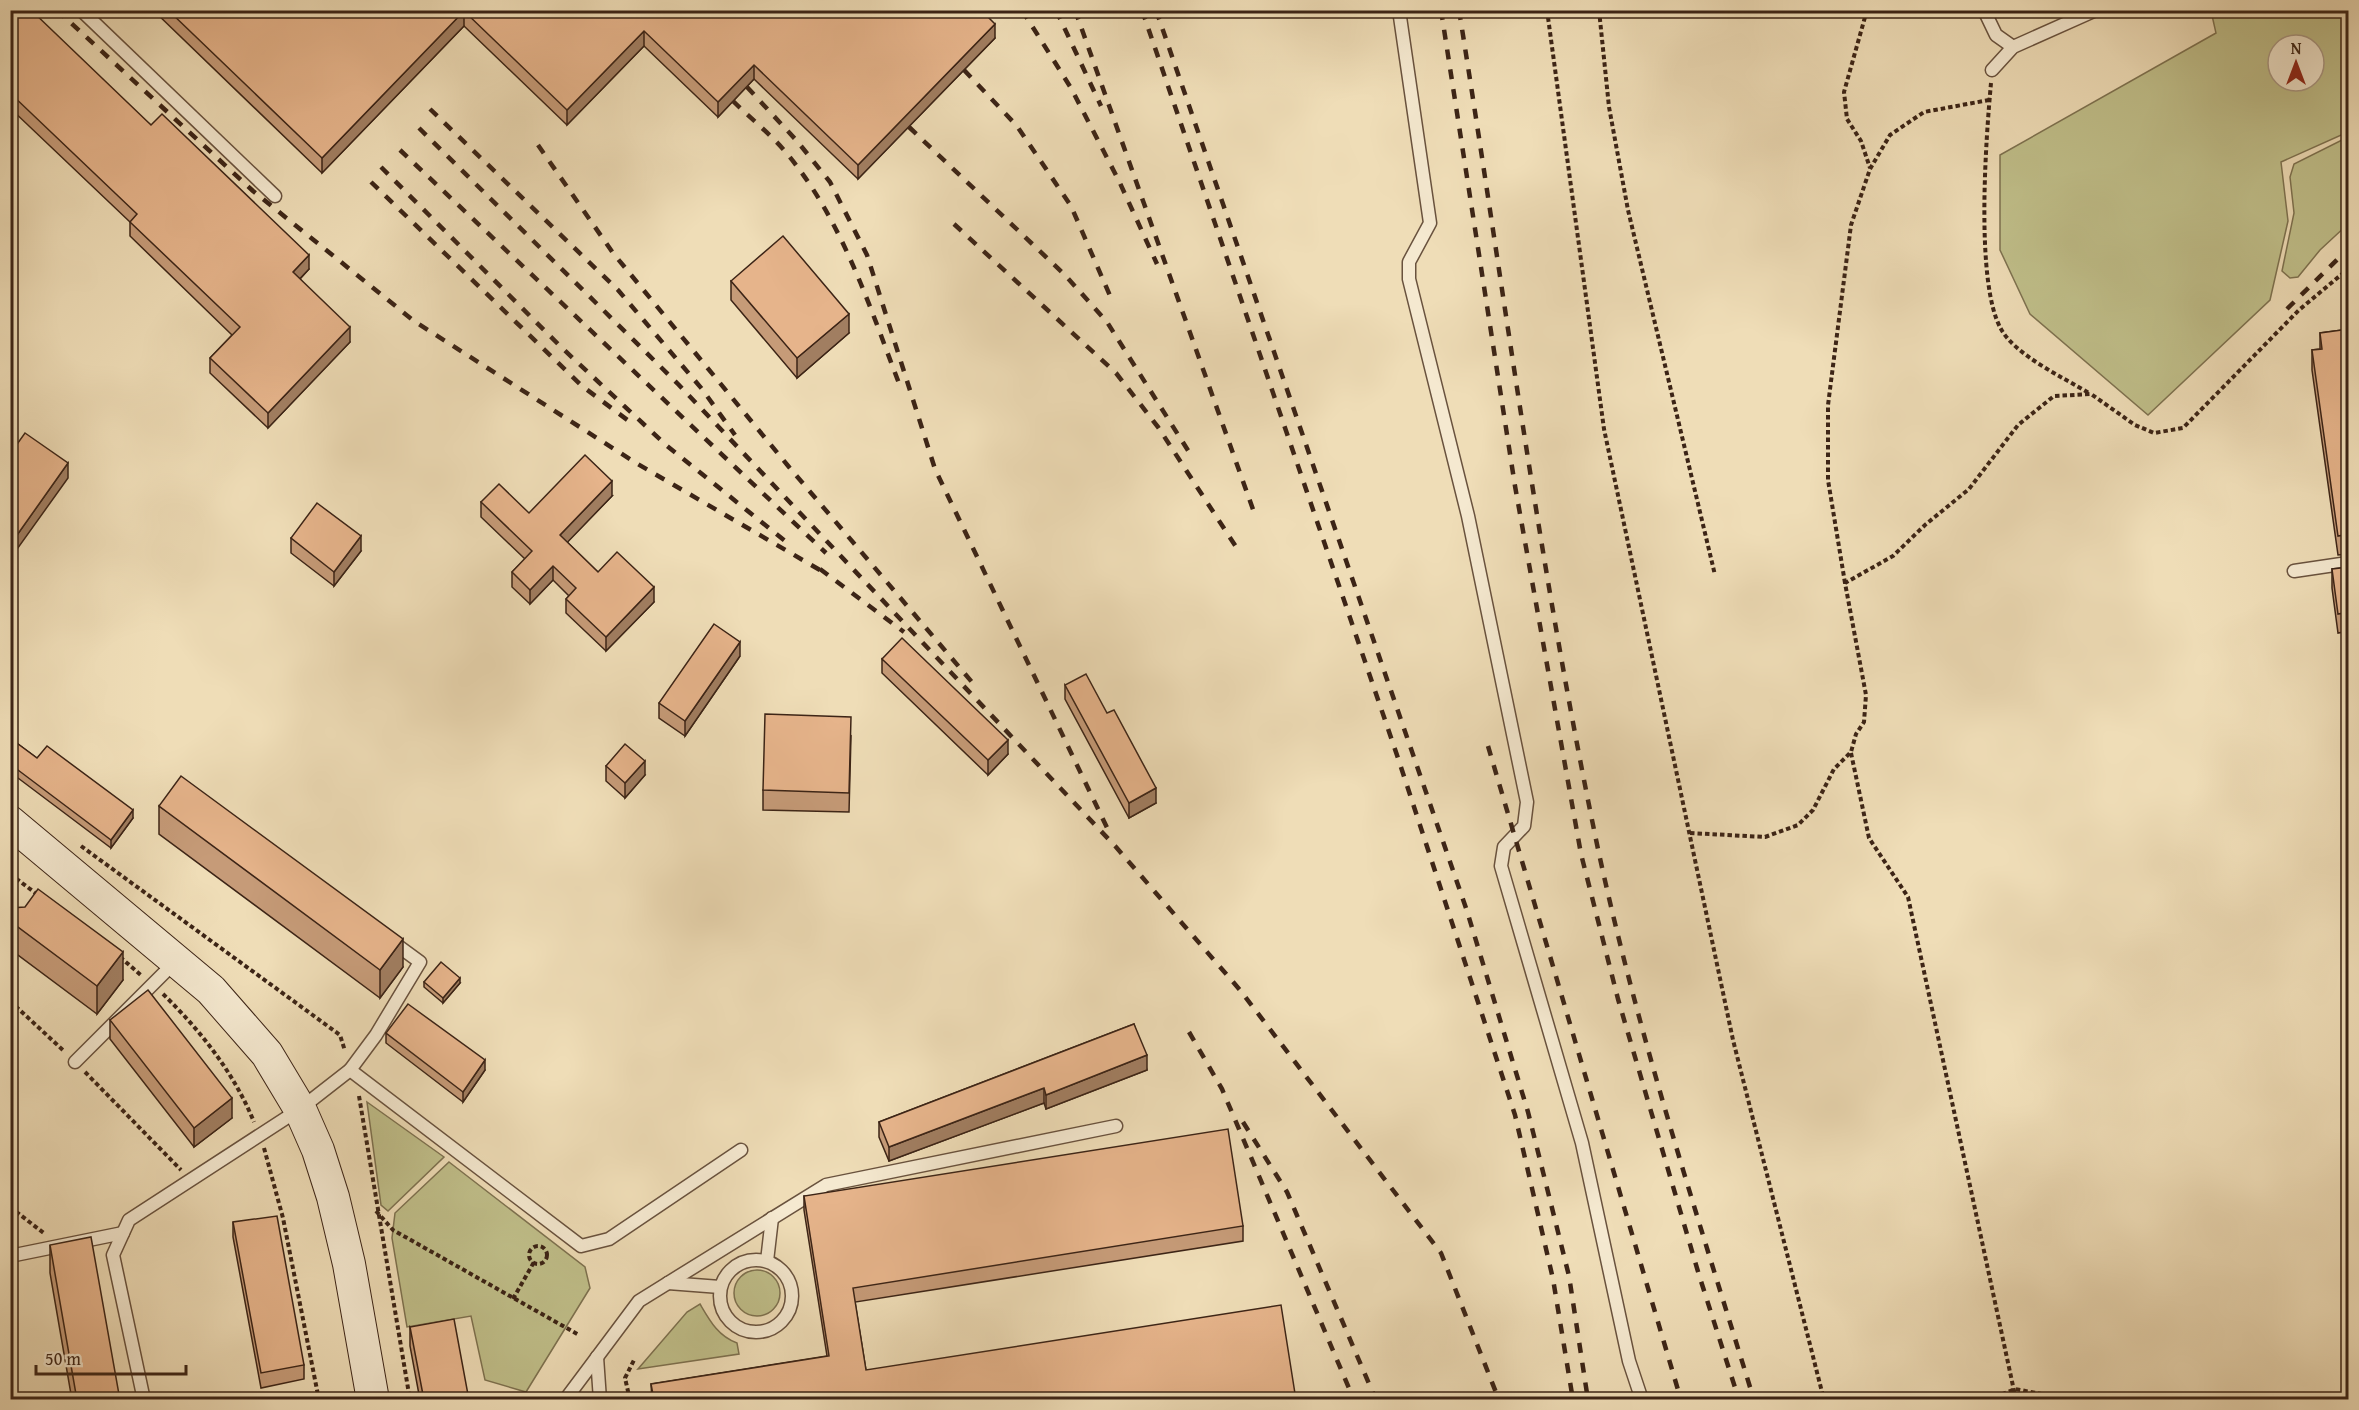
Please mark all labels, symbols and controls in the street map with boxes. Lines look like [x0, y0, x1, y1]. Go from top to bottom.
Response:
north arrow [2266, 33, 2326, 93]
text: N [2291, 36, 2302, 60]
scale bar [36, 1338, 186, 1376]
text: 50 m [45, 1345, 81, 1372]

